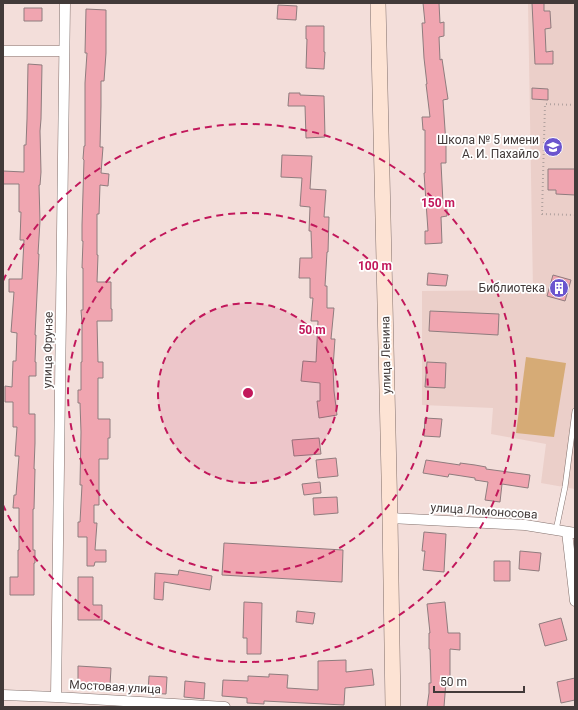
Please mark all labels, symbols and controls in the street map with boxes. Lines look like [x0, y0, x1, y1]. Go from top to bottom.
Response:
place label: Школа № 5 имени А. И. Пахайло [437, 133, 539, 161]
school or university icon: Школа № 5 имени А. И. Пахайло [542, 136, 564, 158]
text: 150 m [421, 196, 455, 210]
text: 100 m [358, 259, 392, 273]
building icon: Библиотека [548, 277, 570, 299]
place label: Библиотека [479, 281, 545, 295]
street label: улица Фрунзе [40, 311, 56, 389]
street label: улица Ленина [378, 316, 394, 394]
text: 50 m [298, 323, 326, 337]
centre of rings [241, 386, 255, 400]
street label: улица Ломоносова [430, 500, 538, 522]
scale bar [434, 668, 524, 694]
text: 50 m [440, 675, 467, 689]
street label: Мостовая улица [69, 678, 161, 696]

